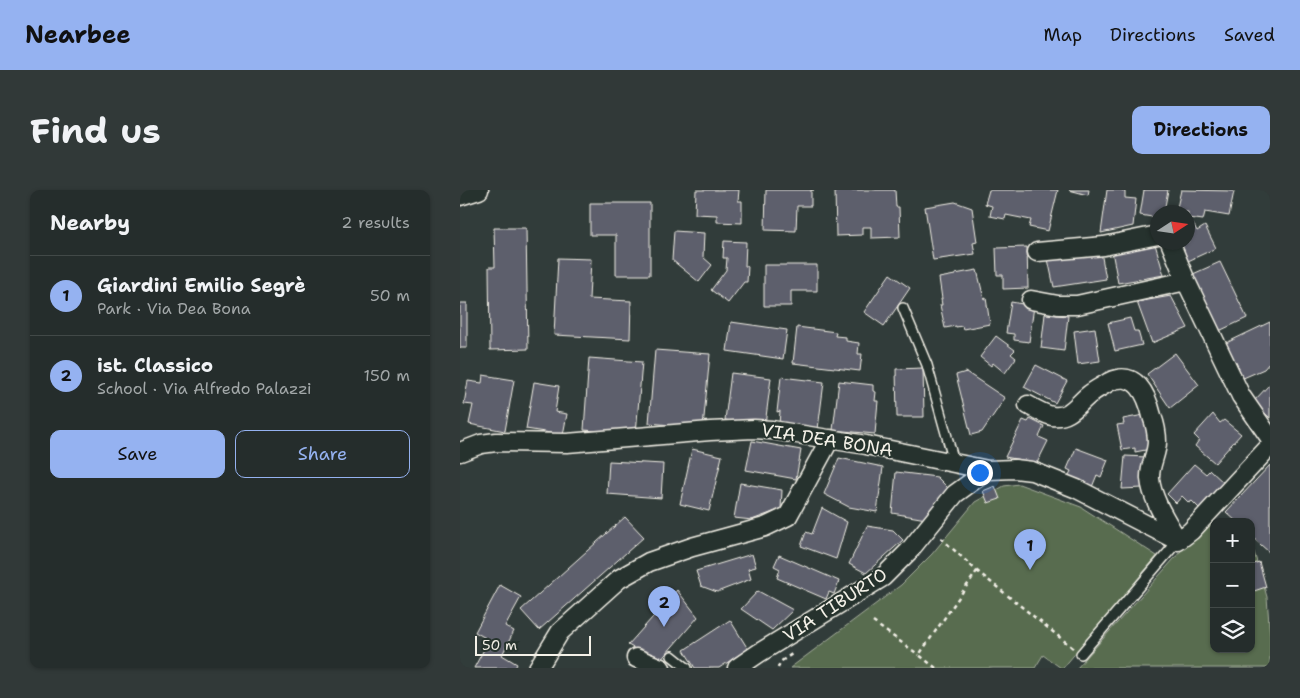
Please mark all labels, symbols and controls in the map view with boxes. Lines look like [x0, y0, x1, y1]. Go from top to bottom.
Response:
text: Nearbee [25, 19, 131, 51]
text: Map [1044, 23, 1082, 47]
text: Directions [1110, 23, 1196, 47]
text: Saved [1224, 23, 1275, 47]
button: Directions [1132, 106, 1270, 154]
text: Find us [30, 107, 161, 154]
north arrow [1150, 205, 1195, 250]
text: Nearby [50, 209, 130, 237]
text: 2 results [341, 212, 410, 233]
text: Giardini Emilio Segrè [97, 273, 306, 298]
text: 1 [62, 285, 70, 306]
text: 50 m [370, 285, 410, 306]
text: Park · Via Dea Bona [97, 298, 251, 319]
text: ist. Classico [97, 353, 213, 378]
text: 2 [60, 365, 72, 386]
text: 150 m [363, 365, 410, 386]
text: School · Via Alfredo Palazzi [97, 378, 312, 399]
street label: VIA DEA BONA [760, 418, 894, 462]
button: Save [50, 430, 225, 478]
button: Share [235, 430, 410, 478]
your location [967, 460, 993, 486]
map controls [1210, 518, 1255, 653]
button: + [1210, 518, 1255, 563]
pin: 1 [1014, 529, 1046, 570]
street label: VIA TIBURTO [778, 562, 892, 648]
button: − [1210, 563, 1255, 608]
pin: 2 [648, 586, 680, 627]
button: layers [1210, 608, 1255, 653]
scale bar [475, 633, 591, 656]
text: 50 m [482, 636, 517, 654]

